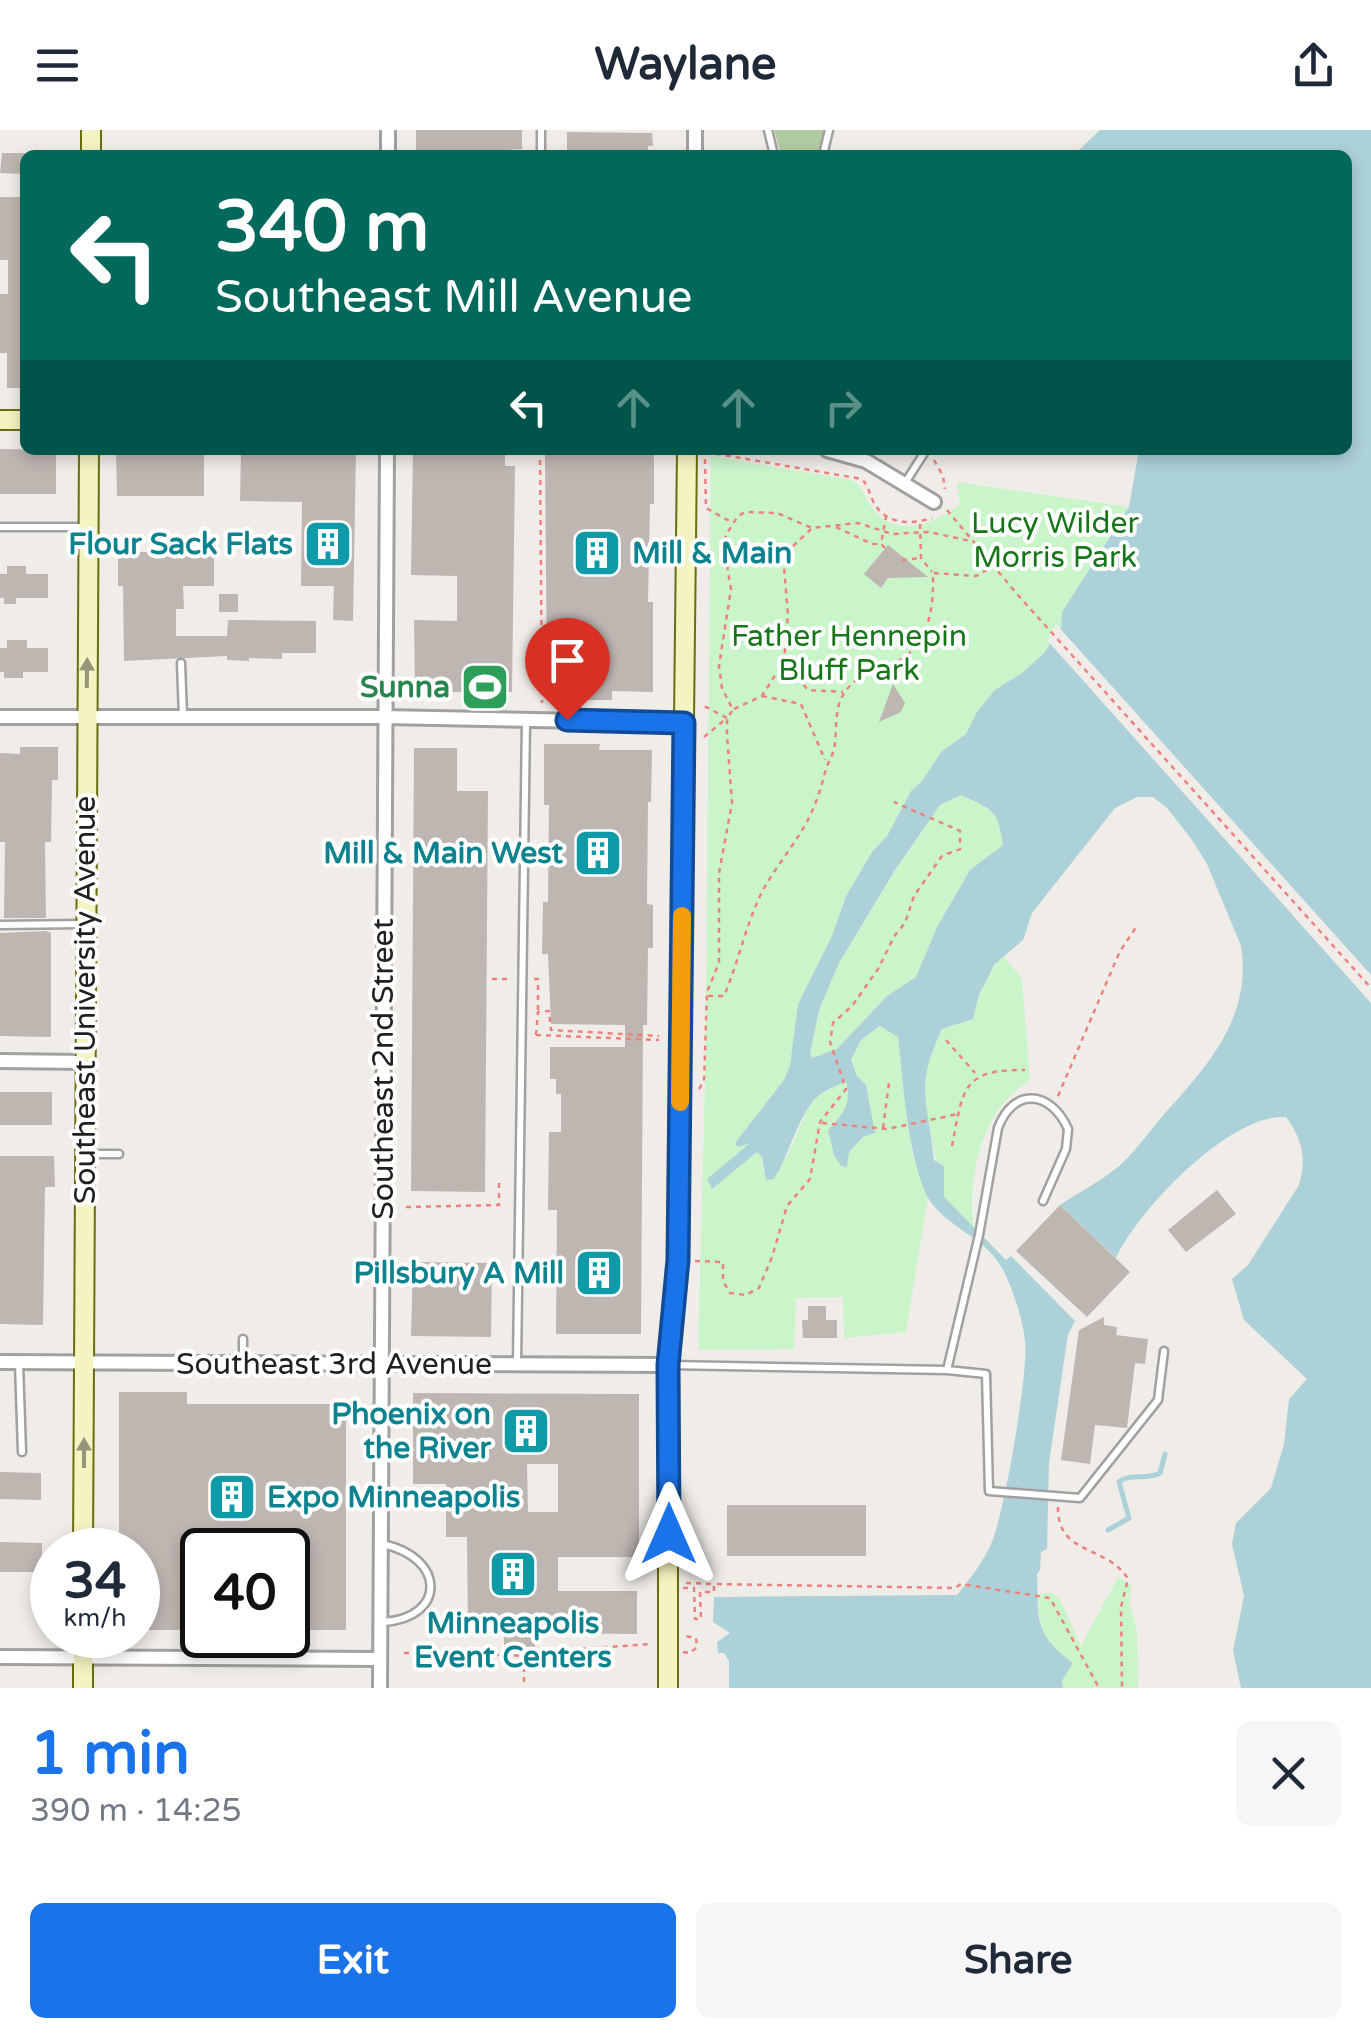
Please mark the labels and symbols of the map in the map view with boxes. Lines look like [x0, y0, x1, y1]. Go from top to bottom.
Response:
park label: Lucy Wilder Morris Park [971, 505, 1139, 576]
building icon: Flour Sack Flats [302, 518, 354, 570]
place label: Flour Sack Flats [68, 526, 293, 563]
building icon: Mill & Main [571, 527, 623, 579]
place label: Mill & Main [632, 535, 792, 572]
pin [525, 618, 610, 721]
park label: Father Hennepin Bluff Park [731, 618, 967, 689]
one-way arrow [79, 656, 95, 688]
sports icon: Sunna [459, 661, 511, 713]
place label: Sunna [360, 669, 450, 706]
street label: Southeast University Avenue [67, 796, 104, 1204]
building icon: Mill & Main West [572, 827, 624, 879]
place label: Mill & Main West [323, 835, 564, 872]
street label: Southeast 2nd Street [365, 918, 402, 1220]
building icon: Pillsbury A Mill [573, 1247, 625, 1299]
place label: Pillsbury A Mill [353, 1255, 564, 1292]
street label: Southeast 3rd Avenue [176, 1346, 492, 1383]
place label: Phoenix on the River [331, 1396, 492, 1467]
building icon: Phoenix on the River [500, 1405, 552, 1457]
one-way arrow [76, 1436, 92, 1468]
building icon: Expo Minneapolis [206, 1471, 258, 1523]
place label: Expo Minneapolis [267, 1479, 520, 1516]
position arrow [617, 1482, 721, 1586]
speed limit sign: 40 [180, 1528, 310, 1658]
building icon: Minneapolis Event Centers [487, 1548, 539, 1600]
place label: Minneapolis Event Centers [414, 1605, 612, 1676]

